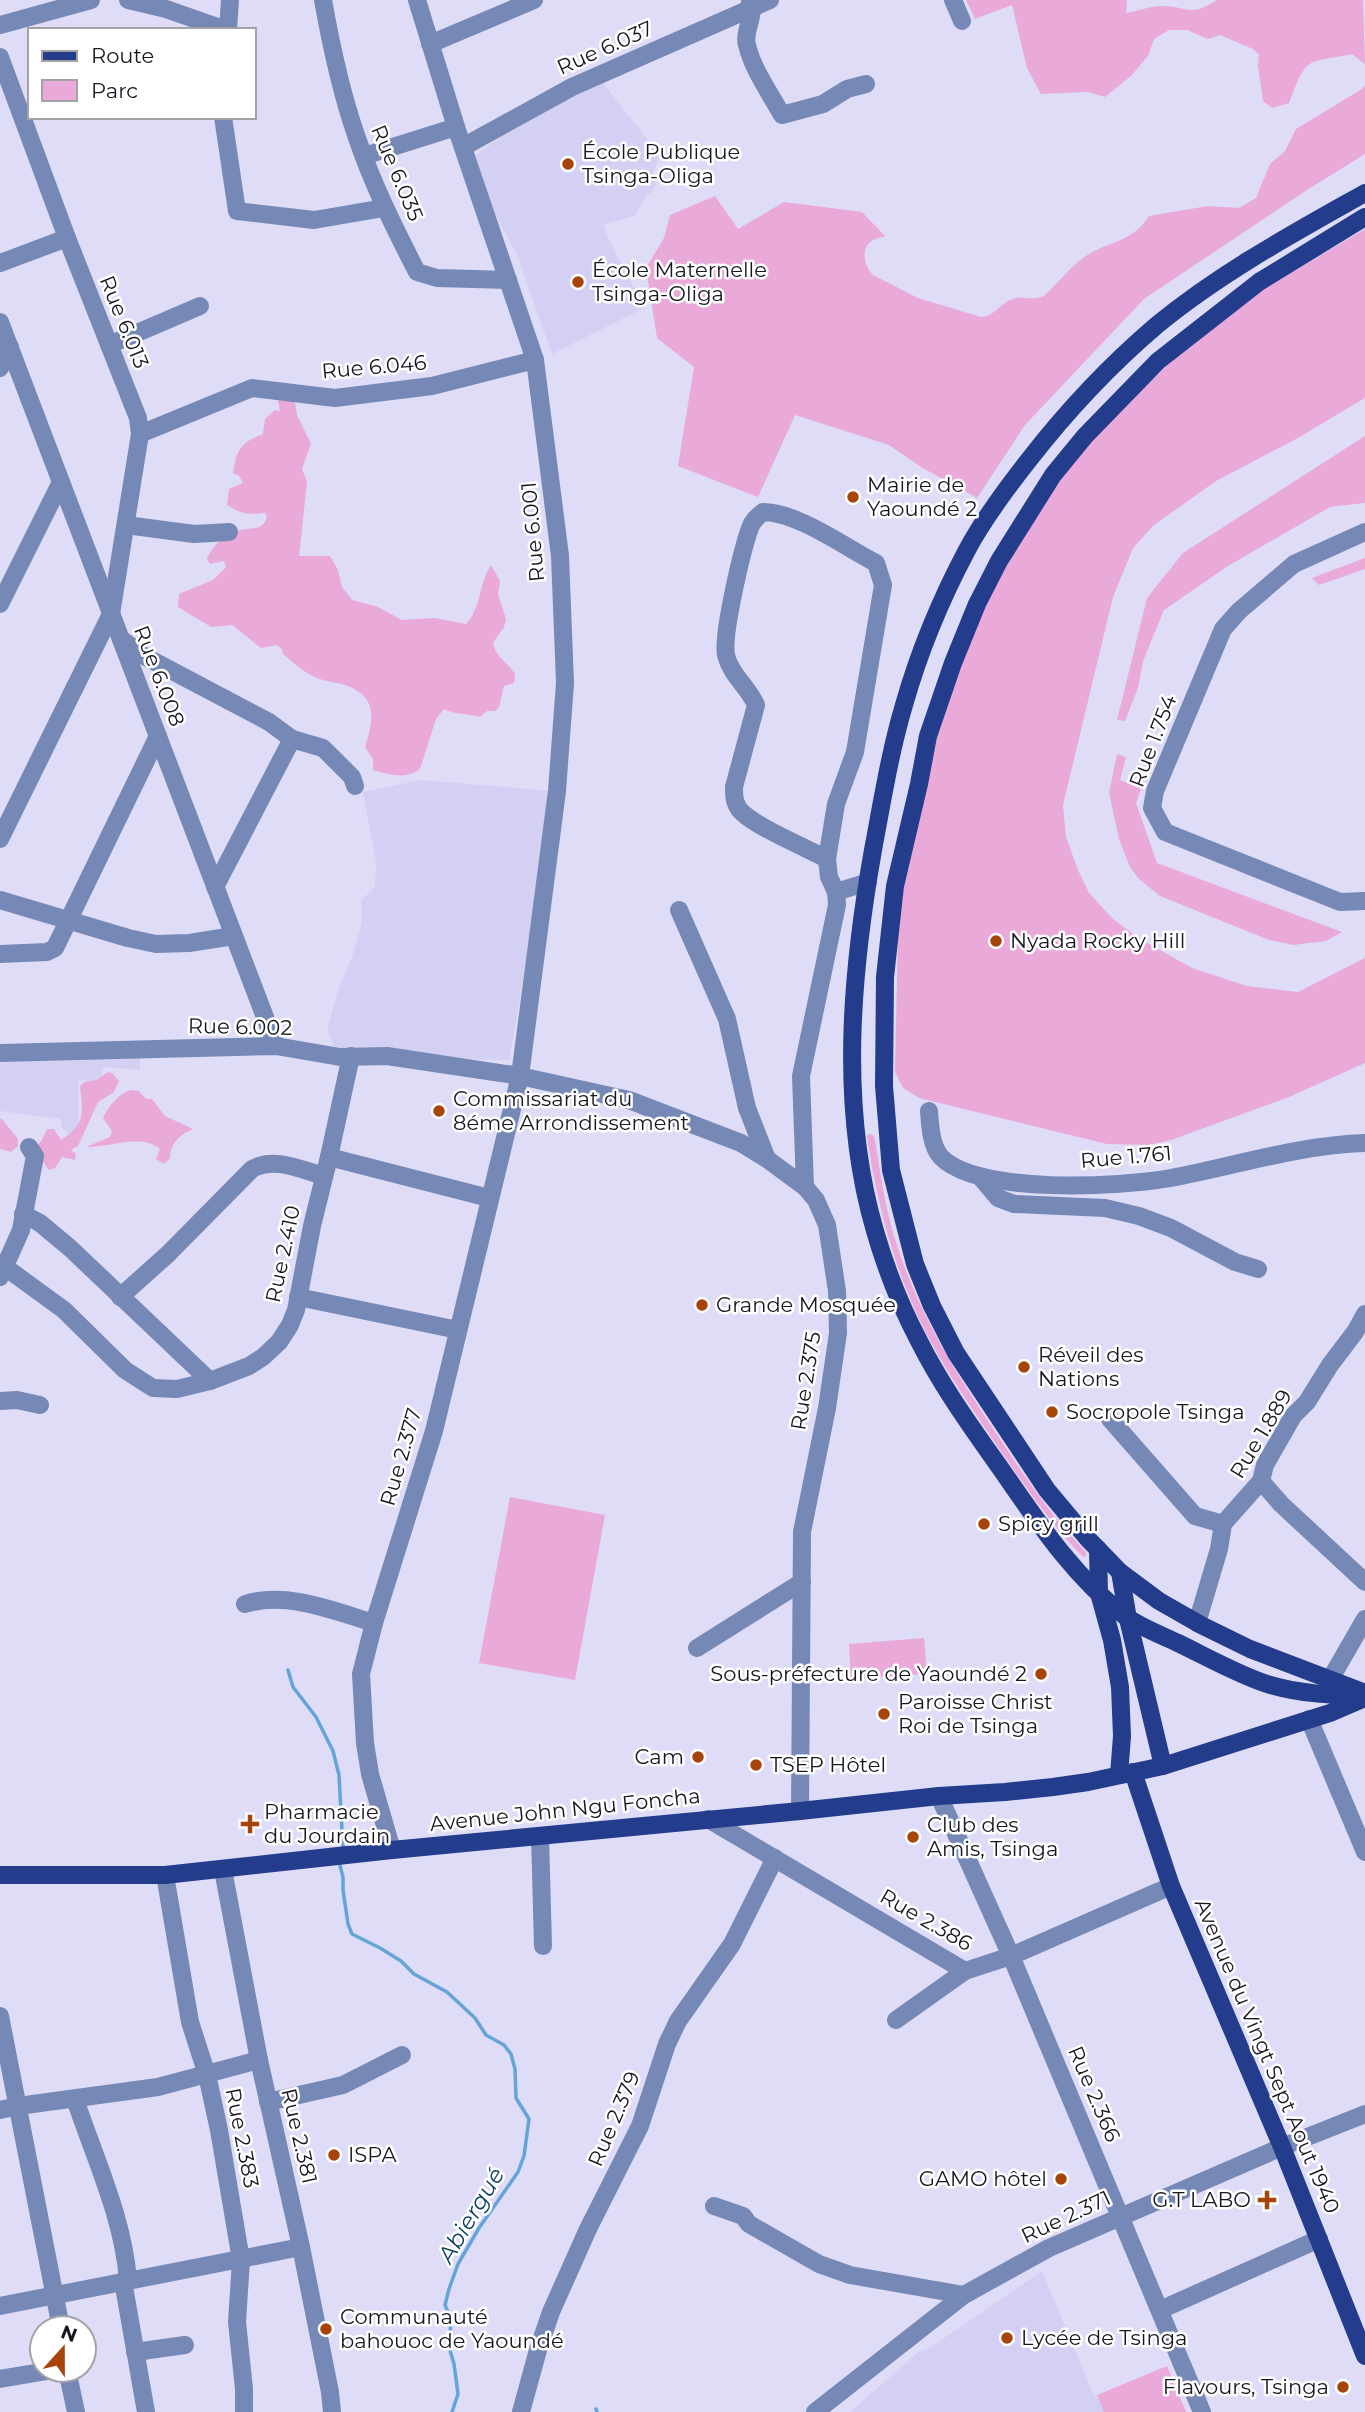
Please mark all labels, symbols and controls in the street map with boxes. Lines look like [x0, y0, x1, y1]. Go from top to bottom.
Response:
street label: Rue 6.037 [553, 15, 657, 80]
legend [28, 28, 256, 119]
text: Route [91, 43, 154, 68]
text: Parc [91, 78, 138, 103]
street label: Rue 6.035 [366, 121, 429, 225]
place label: École Publique Tsinga-Oliga [582, 139, 740, 188]
marker: École Publique Tsinga-Oliga [560, 156, 576, 172]
place label: École Maternelle Tsinga-Oliga [592, 257, 767, 306]
street label: Rue 6.013 [95, 272, 154, 372]
marker: École Maternelle Tsinga-Oliga [570, 274, 586, 290]
street label: Rue 6.046 [320, 349, 428, 384]
place label: Mairie de Yaoundé 2 [867, 472, 977, 521]
street label: Rue 6.001 [516, 481, 549, 583]
marker: Mairie de Yaoundé 2 [845, 489, 861, 505]
street label: Rue 6.008 [129, 622, 190, 730]
street label: Rue 1.754 [1123, 691, 1182, 791]
place label: Nyada Rocky Hill [1010, 928, 1186, 953]
marker: Nyada Rocky Hill [988, 933, 1004, 949]
street label: Rue 6.002 [188, 1013, 293, 1040]
place label: Commissariat du 8éme Arrondissement [453, 1086, 689, 1135]
marker: Commissariat du 8éme Arrondissement [431, 1103, 447, 1119]
street label: Rue 1.761 [1079, 1140, 1173, 1173]
street label: Rue 2.410 [260, 1203, 305, 1305]
place label: Grande Mosquée [716, 1292, 896, 1317]
marker: Grande Mosquée [694, 1297, 710, 1313]
street label: Rue 2.375 [785, 1330, 826, 1432]
place label: Réveil des Nations [1038, 1342, 1143, 1391]
marker: Réveil des Nations [1016, 1359, 1032, 1375]
street label: Rue 1.889 [1224, 1385, 1297, 1483]
place label: Socropole Tsinga [1066, 1399, 1245, 1424]
marker: Socropole Tsinga [1044, 1404, 1060, 1420]
street label: Rue 2.377 [375, 1405, 426, 1509]
place label: Spicy grill [998, 1511, 1099, 1536]
marker: Spicy grill [976, 1516, 992, 1532]
place label: Sous-préfecture de Yaoundé 2 [710, 1661, 1027, 1686]
marker: Sous-préfecture de Yaoundé 2 [1033, 1666, 1049, 1682]
place label: Paroisse Christ Roi de Tsinga [898, 1689, 1053, 1738]
marker: Paroisse Christ Roi de Tsinga [876, 1706, 892, 1722]
place label: Cam [635, 1744, 684, 1769]
marker: Cam [690, 1749, 706, 1765]
place label: TSEP Hôtel [770, 1752, 886, 1777]
marker: TSEP Hôtel [748, 1757, 764, 1773]
street label: Avenue John Ngu Foncha [428, 1783, 701, 1836]
place label: Pharmacie du Jourdain [264, 1799, 390, 1848]
place label: Club des Amis, Tsinga [927, 1812, 1058, 1861]
marker: Pharmacie du Jourdain [242, 1816, 258, 1832]
marker: Club des Amis, Tsinga [905, 1829, 921, 1845]
street label: Rue 2.386 [876, 1883, 977, 1956]
street label: Avenue du Vingt Sept Aout 1940 [1190, 1895, 1345, 2217]
street label: Rue 2.366 [1063, 2042, 1126, 2146]
street label: Rue 2.379 [582, 2067, 645, 2170]
street label: Rue 2.383 [221, 2086, 264, 2190]
street label: Rue 2.381 [276, 2086, 323, 2186]
place label: ISPA [348, 2142, 397, 2167]
marker: ISPA [326, 2147, 342, 2163]
water label: Abiergué [431, 2162, 510, 2269]
place label: GAMO hôtel [919, 2166, 1047, 2191]
marker: GAMO hôtel [1053, 2171, 1069, 2187]
street label: Rue 2.371 [1017, 2185, 1115, 2248]
place label: G.T LABO [1152, 2187, 1251, 2212]
marker: G.T LABO [1257, 2190, 1277, 2210]
place label: Communauté bahouoc de Yaoundé [340, 2304, 564, 2353]
north arrow [28, 2314, 98, 2384]
text: N [58, 2320, 80, 2347]
marker: Communauté bahouoc de Yaoundé [318, 2321, 334, 2337]
place label: Lycée de Tsinga [1021, 2325, 1187, 2350]
marker: Lycée de Tsinga [999, 2330, 1015, 2346]
place label: Flavours, Tsinga [1163, 2374, 1329, 2399]
marker: Flavours, Tsinga [1335, 2379, 1351, 2395]

